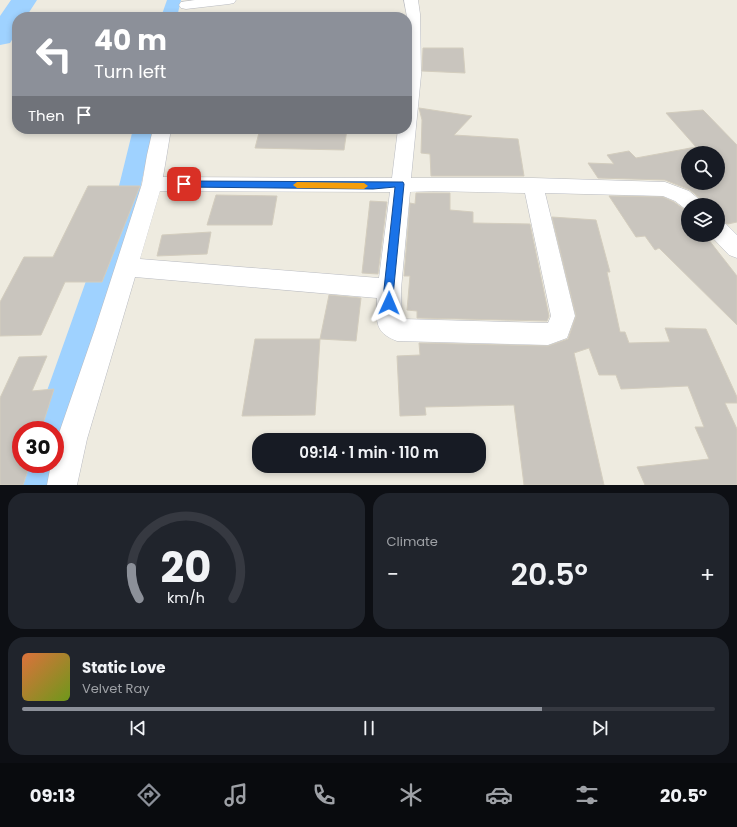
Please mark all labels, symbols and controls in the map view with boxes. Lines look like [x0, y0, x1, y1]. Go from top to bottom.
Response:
text: 40 m [94, 21, 167, 60]
icon: left [28, 28, 80, 80]
text: Turn left [94, 59, 166, 84]
icon: arrive [73, 104, 95, 126]
text: Then [28, 105, 65, 126]
map controls [681, 146, 725, 242]
button: search [681, 146, 725, 190]
pin [167, 167, 201, 201]
icon: arrive [173, 173, 195, 195]
button: layers [681, 198, 725, 242]
position arrow [368, 282, 410, 324]
speed limit sign: 30 [12, 421, 64, 473]
text: 09:14 · 1 min · 110 m [299, 442, 439, 463]
text: Climate [387, 532, 438, 551]
text: 20 [161, 538, 212, 597]
text: 20.5° [511, 553, 588, 596]
text: − [387, 559, 399, 590]
text: + [700, 559, 715, 590]
text: km/h [167, 588, 205, 608]
text: Static Love [82, 657, 166, 678]
text: Velvet Ray [82, 679, 150, 698]
icon: previous [127, 717, 149, 739]
icon: pause [358, 717, 380, 739]
icon: next [589, 717, 611, 739]
icon: directions [135, 781, 163, 809]
icon: music [222, 781, 250, 809]
icon: phone [310, 781, 338, 809]
icon: climate [397, 781, 425, 809]
icon: car [485, 781, 513, 809]
icon: filters [573, 781, 601, 809]
text: 09:13 [30, 783, 75, 808]
text: 20.5° [660, 783, 707, 808]

